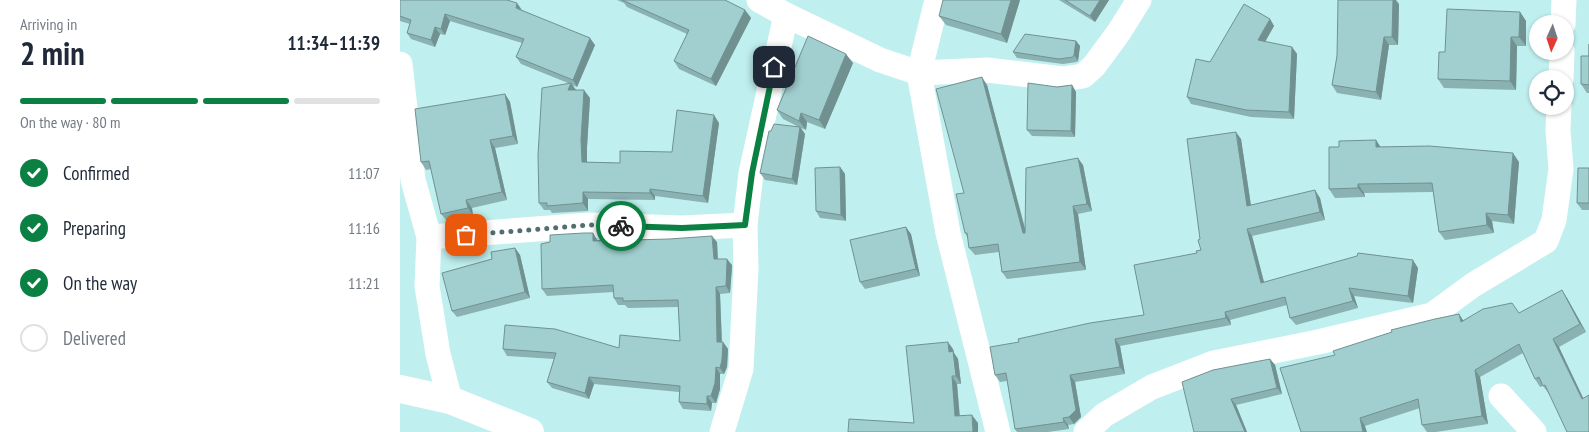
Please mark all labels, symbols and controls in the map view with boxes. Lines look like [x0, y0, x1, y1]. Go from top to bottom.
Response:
text: Arriving in [20, 14, 77, 34]
north arrow [1529, 15, 1574, 60]
map controls [1529, 15, 1574, 115]
text: 11:34–11:39 [287, 31, 380, 55]
text: 2 min [20, 32, 85, 74]
pin [753, 46, 795, 88]
icon: home [760, 53, 788, 81]
button: locate [1529, 70, 1574, 115]
text: On the way · 80 m [20, 112, 120, 132]
icon: check [20, 159, 48, 187]
text: Confirmed [63, 161, 130, 185]
text: 11:07 [348, 163, 380, 183]
courier [596, 201, 646, 251]
icon: bike [607, 212, 635, 240]
icon: check [20, 214, 48, 242]
pin [445, 214, 487, 256]
text: Preparing [63, 216, 126, 240]
text: 11:16 [348, 218, 380, 238]
icon: bag [452, 221, 480, 249]
icon: check [20, 269, 48, 297]
text: On the way [63, 271, 137, 295]
text: 11:21 [348, 273, 380, 293]
text: Delivered [63, 326, 126, 350]

